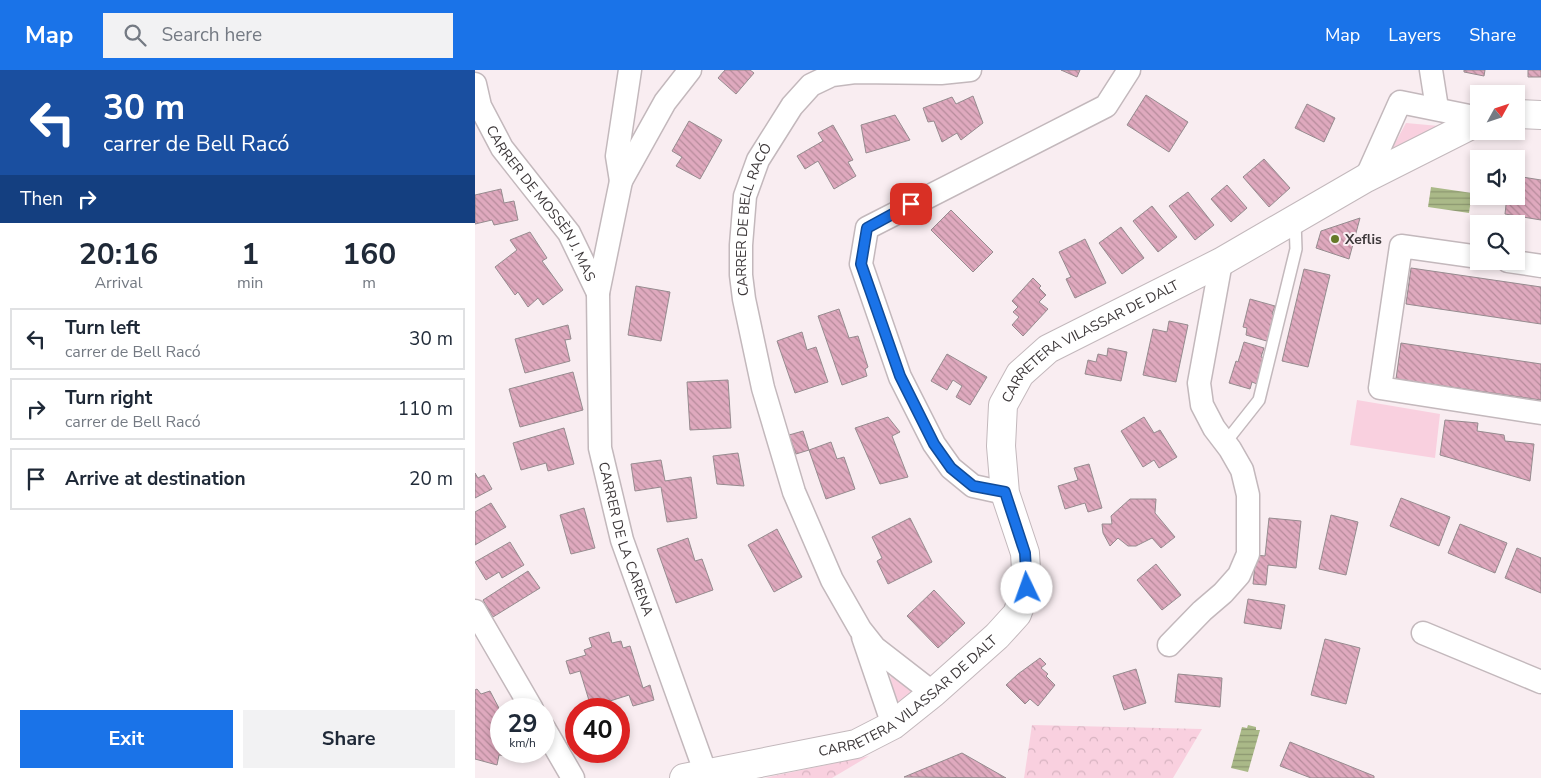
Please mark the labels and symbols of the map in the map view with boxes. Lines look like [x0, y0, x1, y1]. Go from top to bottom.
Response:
north arrow [1470, 85, 1525, 140]
street label: CARRER DE MOSSÈN J. MAS [482, 122, 601, 285]
street label: CARRER DE BELL RACÓ [732, 139, 776, 297]
pin [890, 183, 932, 225]
place label: Xeflis [1344, 230, 1382, 249]
marker: Xeflis [1329, 233, 1341, 245]
street label: CARRETERA VILASSAR DE DALT [997, 275, 1182, 406]
street label: CARRER DE LA CARENA [594, 460, 658, 619]
position arrow [1000, 561, 1052, 613]
street label: CARRETERA VILASSAR DE DALT [817, 630, 1002, 761]
speed limit sign: 40 [565, 698, 630, 763]

